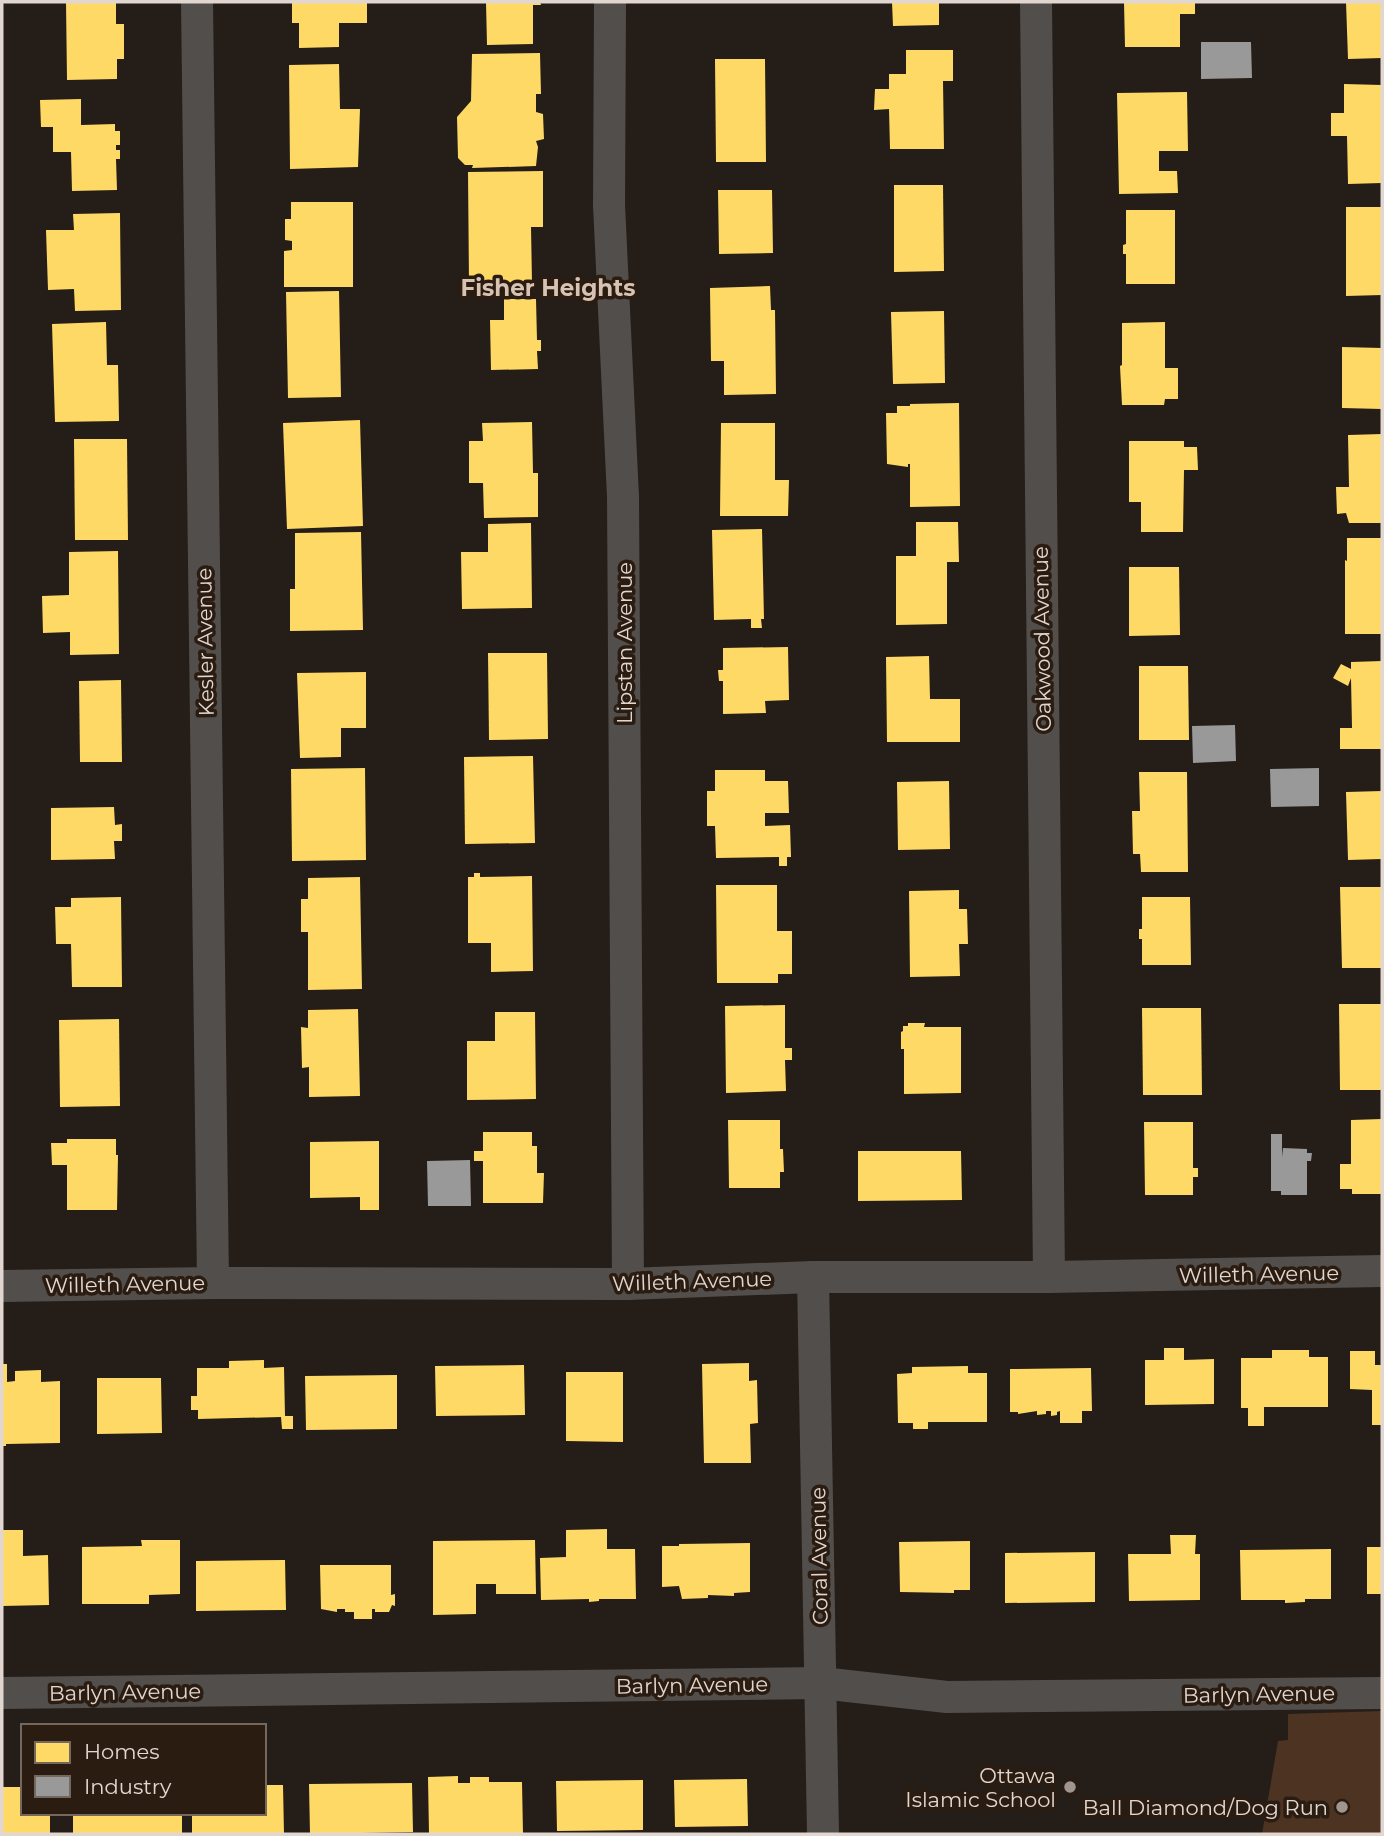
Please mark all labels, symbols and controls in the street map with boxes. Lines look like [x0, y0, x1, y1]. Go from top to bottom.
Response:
district label: Fisher Heights [461, 274, 635, 302]
street label: Oakwood Avenue [1028, 546, 1056, 732]
street label: Lipstan Avenue [612, 562, 637, 724]
street label: Kesler Avenue [191, 567, 219, 717]
street label: Willeth Avenue [1179, 1260, 1339, 1288]
street label: Willeth Avenue [612, 1266, 772, 1296]
street label: Willeth Avenue [45, 1270, 205, 1298]
street label: Coral Avenue [805, 1487, 833, 1625]
street label: Barlyn Avenue [616, 1671, 768, 1699]
street label: Barlyn Avenue [49, 1678, 201, 1706]
street label: Barlyn Avenue [1183, 1680, 1335, 1708]
legend [21, 1724, 266, 1815]
text: Homes [84, 1739, 159, 1764]
place label: Ottawa Islamic School [905, 1763, 1056, 1812]
text: Industry [84, 1774, 172, 1799]
marker: Ottawa Islamic School [1062, 1779, 1078, 1795]
place label: Ball Diamond/Dog Run [1083, 1795, 1328, 1820]
marker: Ball Diamond/Dog Run [1334, 1799, 1350, 1815]

